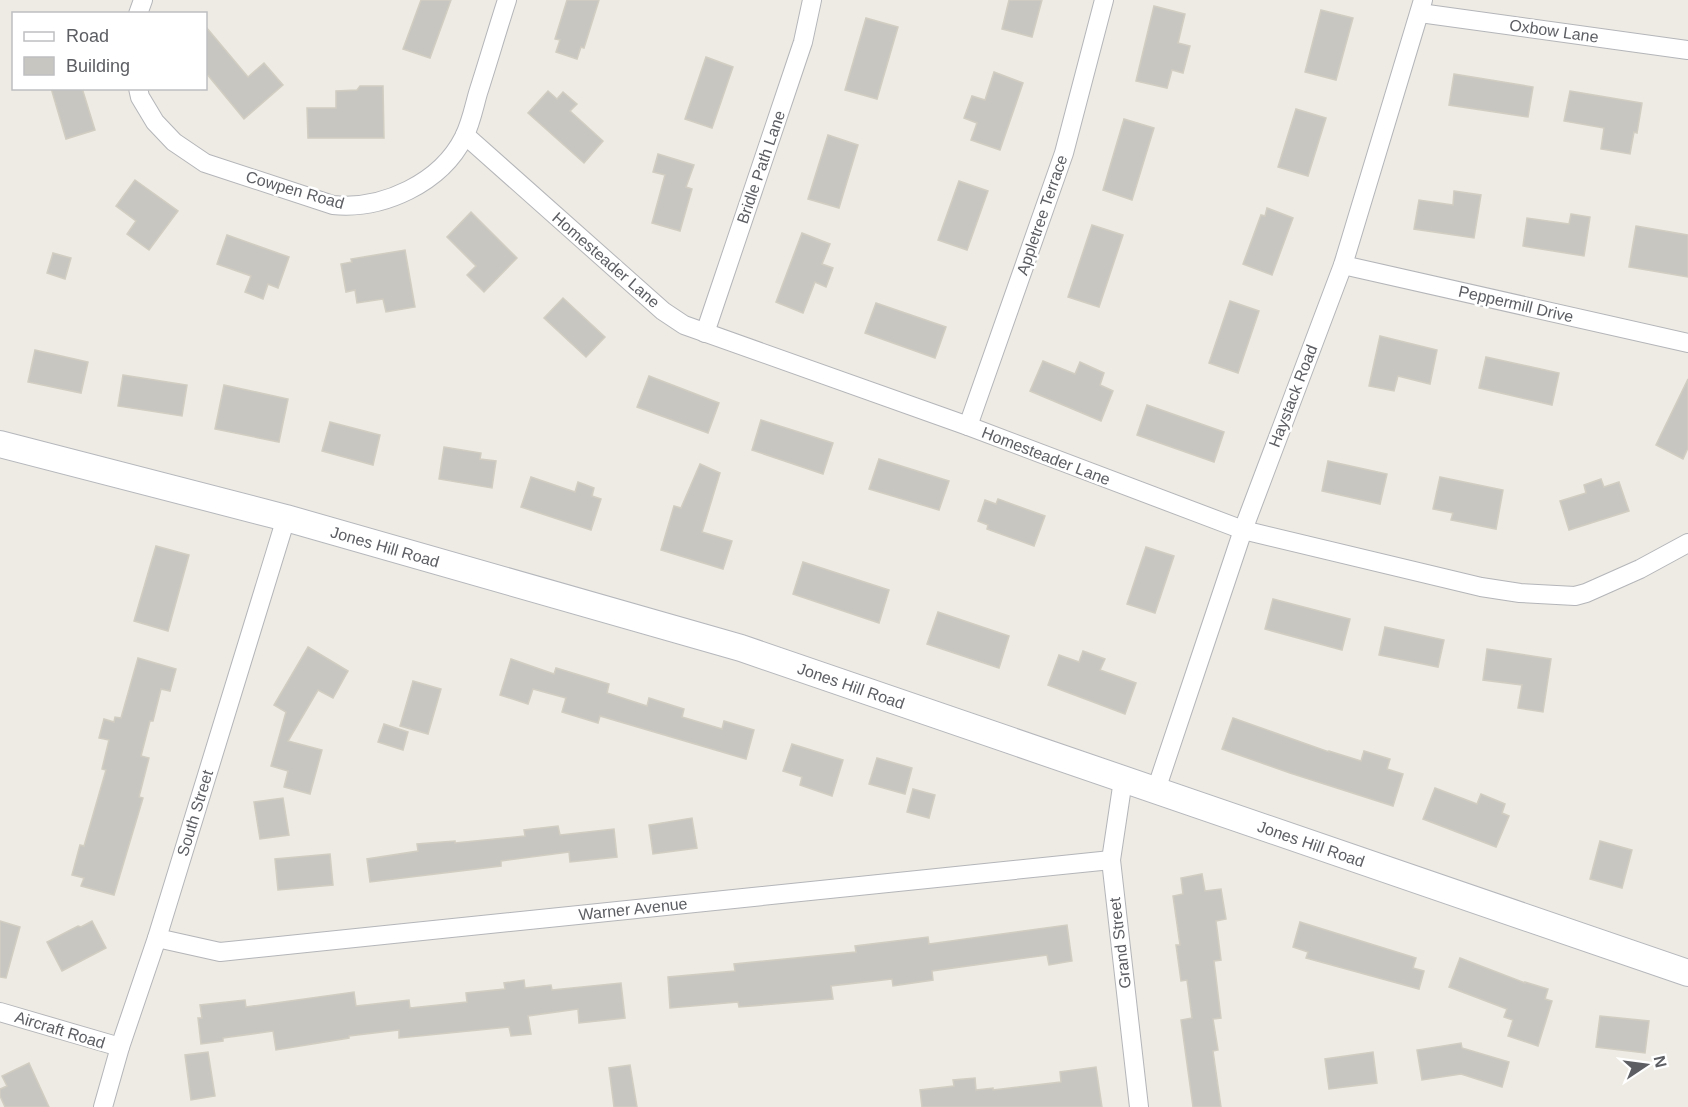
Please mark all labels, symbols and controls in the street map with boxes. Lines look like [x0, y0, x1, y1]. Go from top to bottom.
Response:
legend [12, 12, 207, 90]
street label: Oxbow Lane [1508, 16, 1600, 46]
text: Road [66, 26, 109, 46]
text: Building [66, 56, 130, 76]
street label: Bridle Path Lane [734, 108, 788, 226]
street label: Appletree Terrace [1013, 153, 1071, 277]
street label: Cowpen Road [244, 168, 346, 212]
street label: Homesteader Lane [549, 209, 663, 311]
street label: Peppermill Drive [1457, 283, 1575, 326]
street label: Haystack Road [1266, 342, 1320, 450]
street label: Homesteader Lane [979, 424, 1113, 488]
street label: Jones Hill Road [329, 523, 441, 571]
street label: Jones Hill Road [795, 660, 907, 712]
street label: South Street [174, 767, 216, 858]
street label: Jones Hill Road [1255, 818, 1367, 870]
street label: Warner Avenue [578, 895, 688, 923]
street label: Grand Street [1106, 896, 1134, 989]
street label: Aircraft Road [13, 1008, 107, 1052]
north arrow [1616, 1035, 1676, 1095]
text: N [1651, 1054, 1670, 1069]

